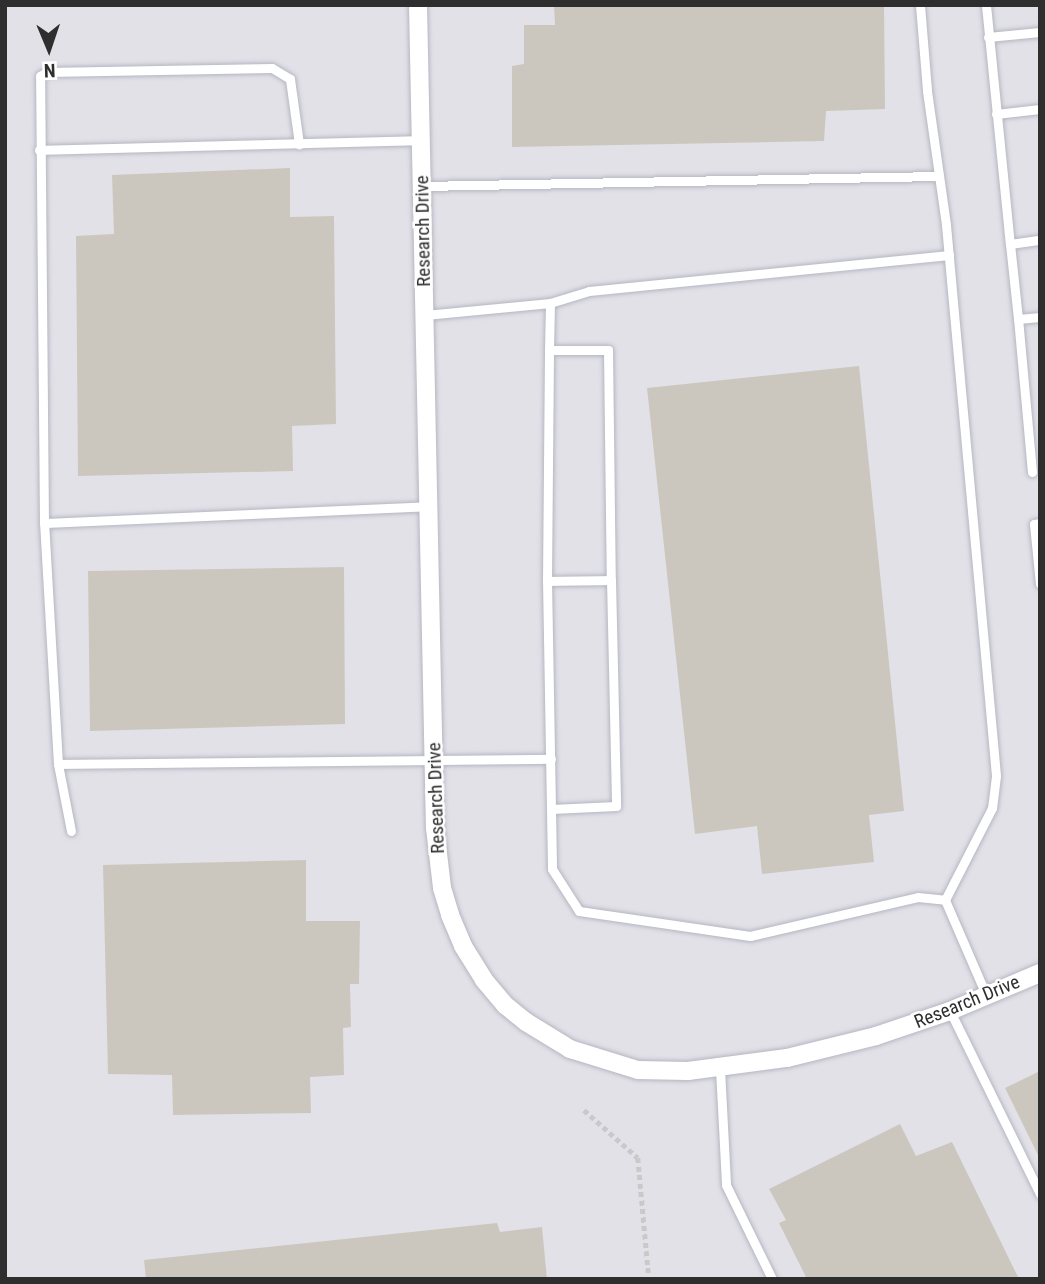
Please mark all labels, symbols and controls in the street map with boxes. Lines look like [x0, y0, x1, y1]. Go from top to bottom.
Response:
north arrow [14, 14, 84, 84]
text: N [44, 59, 56, 82]
street label: Research Drive [411, 175, 435, 287]
street label: Research Drive [423, 742, 449, 854]
street label: Research Drive [911, 971, 1023, 1033]

